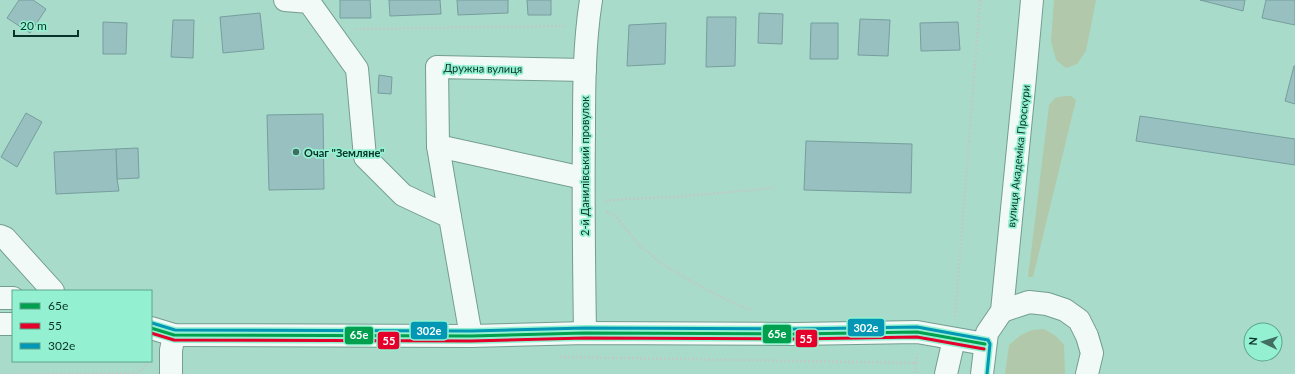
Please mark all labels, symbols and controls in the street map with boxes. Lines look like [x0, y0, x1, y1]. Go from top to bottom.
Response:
scale bar [14, 12, 78, 38]
text: 20 m [20, 18, 47, 33]
street label: Дружна вулиця [444, 61, 522, 75]
street label: вулиця Академіка Проскури [1004, 84, 1032, 228]
street label: 2-й Данилівський провулок [578, 96, 591, 236]
place label: Очаг "Земляне" [304, 146, 384, 159]
marker: Очаг "Земляне" [291, 147, 301, 157]
legend [12, 290, 152, 362]
text: 65е [48, 298, 68, 313]
text: 55 [48, 318, 62, 333]
line badge: 302е [847, 318, 885, 337]
line badge: 302е [410, 321, 448, 340]
text: 302е [853, 321, 879, 334]
north arrow [1243, 322, 1283, 362]
text: 302е [416, 324, 442, 337]
line badge: 65е [762, 324, 792, 344]
line badge: 65е [344, 326, 374, 345]
text: 65е [768, 327, 786, 340]
text: 65е [350, 328, 368, 341]
line badge: 55 [795, 329, 818, 348]
line badge: 55 [377, 331, 400, 350]
text: 55 [800, 332, 812, 345]
text: 55 [383, 334, 395, 347]
text: N [1246, 337, 1259, 346]
text: 302е [48, 338, 75, 353]

